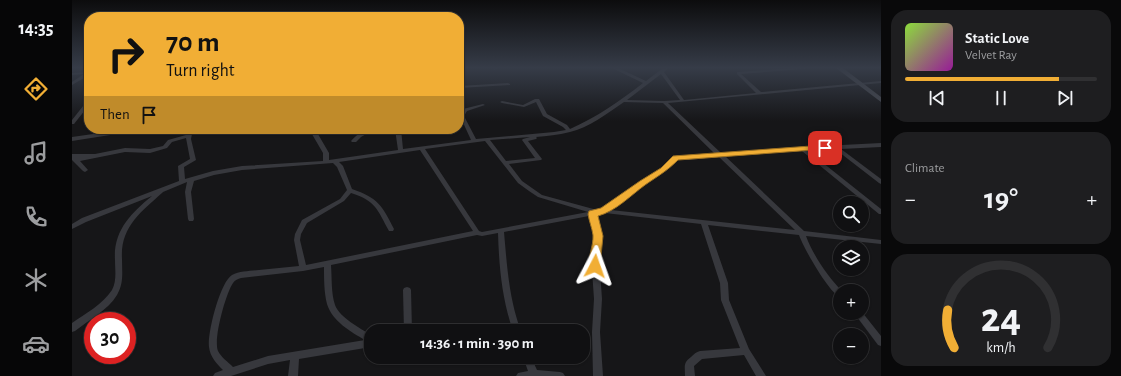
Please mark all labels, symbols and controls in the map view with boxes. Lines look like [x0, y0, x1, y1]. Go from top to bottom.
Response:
text: 14:35 [18, 20, 54, 38]
icon: right [100, 28, 152, 80]
text: 70 m [166, 29, 220, 57]
text: Static Love [965, 31, 1029, 46]
text: Velvet Ray [965, 49, 1017, 62]
text: Turn right [166, 62, 235, 80]
icon: directions [22, 75, 50, 103]
icon: previous [926, 87, 948, 109]
icon: pause [990, 87, 1012, 109]
icon: next [1054, 87, 1076, 109]
icon: arrive [138, 104, 160, 126]
text: Then [100, 107, 130, 122]
pin [808, 131, 842, 165]
icon: arrive [814, 137, 836, 159]
icon: music [22, 139, 50, 167]
text: Climate [905, 162, 944, 175]
text: 19° [984, 184, 1018, 214]
text: − [905, 188, 916, 210]
text: + [1086, 188, 1097, 210]
map controls [833, 196, 869, 364]
button: search [833, 196, 869, 232]
icon: phone [22, 203, 50, 231]
button: layers [833, 240, 869, 276]
position arrow [574, 245, 616, 287]
icon: climate [22, 266, 50, 294]
button: + [833, 284, 869, 320]
text: 24 [981, 298, 1021, 339]
speed limit sign: 30 [84, 312, 136, 364]
button: − [833, 328, 869, 364]
icon: car [22, 330, 50, 358]
text: 14:36 · 1 min · 390 m [420, 336, 534, 351]
text: km/h [986, 341, 1016, 355]

